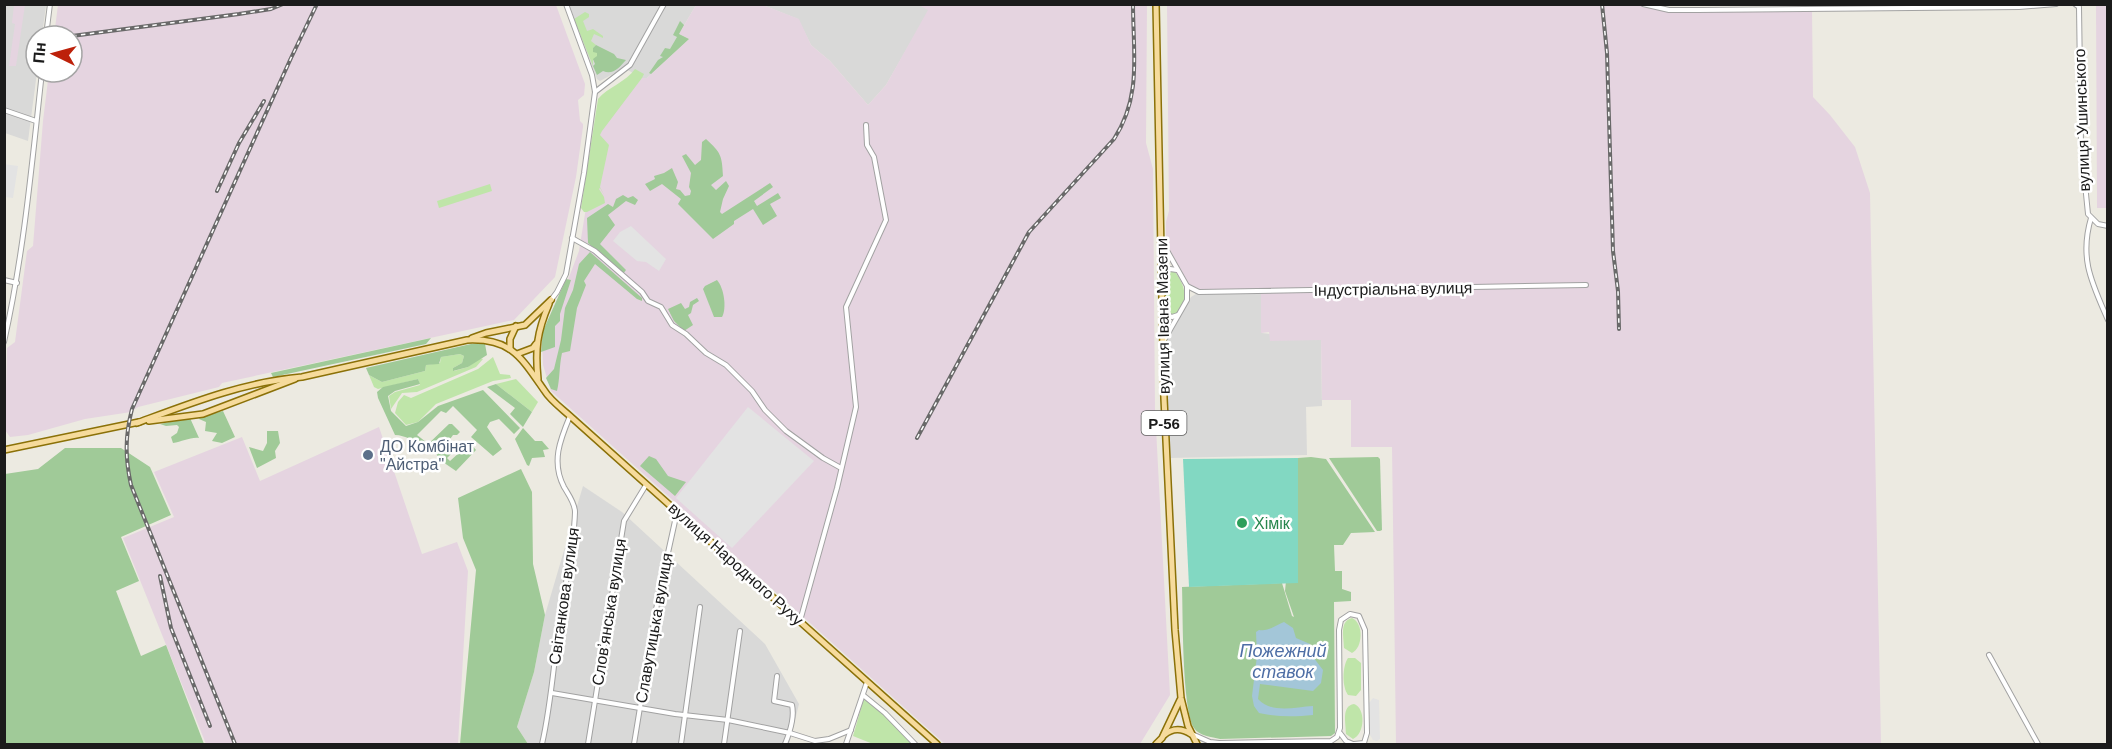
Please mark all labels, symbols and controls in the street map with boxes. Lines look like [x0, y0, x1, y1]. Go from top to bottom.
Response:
north arrow [24, 24, 84, 84]
text: Пн [30, 41, 49, 64]
street label: вулиця Ушинського [2071, 48, 2093, 192]
street label: вулиця Івана Мазепи [1153, 238, 1173, 394]
street label: Індустріальна вулиця [1313, 279, 1473, 299]
road number: Р-56 [1142, 411, 1186, 435]
place label: ДО Комбінат "Айстра" [380, 438, 475, 473]
marker: ДО Комбінат "Айстра" [361, 448, 375, 462]
street label: вулиця Народного Руху [665, 499, 807, 629]
place label: Хімік [1254, 515, 1291, 532]
marker: Хімік [1235, 516, 1249, 530]
street label: Світанкова вулиця [546, 526, 582, 666]
street label: Словʼянська вулиця [589, 537, 629, 687]
street label: Славутицька вулиця [632, 552, 676, 704]
water label: Пожежний ставок [1239, 641, 1327, 682]

